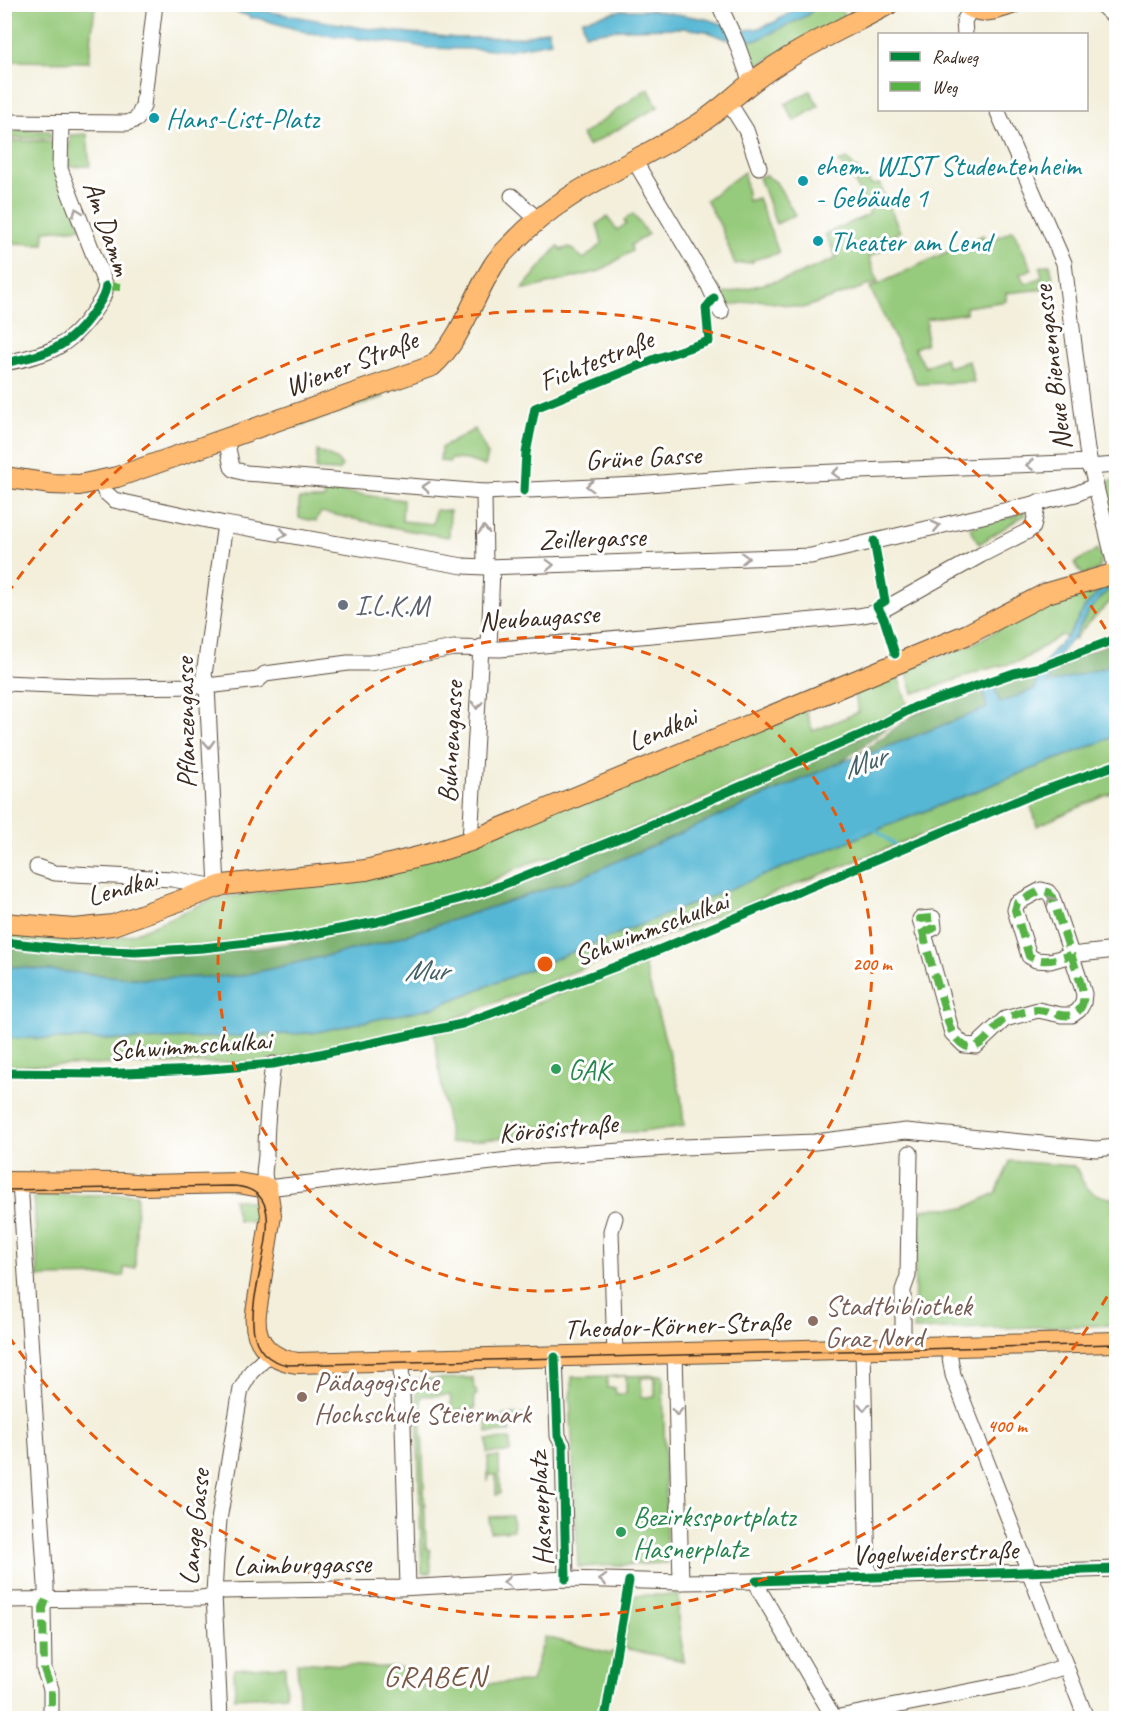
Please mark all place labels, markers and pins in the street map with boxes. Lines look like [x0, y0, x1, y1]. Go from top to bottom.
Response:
place label: Hans-List-Platz [166, 101, 321, 136]
marker: Hans-List-Platz [147, 111, 161, 125]
place label: ehem. WIST Studentenheim - Gebäude 1 [815, 148, 1083, 215]
marker: ehem. WIST Studentenheim - Gebäude 1 [796, 174, 810, 188]
place label: Theater am Lend [830, 224, 995, 259]
marker: Theater am Lend [811, 234, 825, 248]
place label: I.L.K.M [355, 588, 432, 623]
marker: I.L.K.M [336, 598, 350, 612]
centre of rings [535, 954, 555, 974]
place label: GAK [568, 1052, 614, 1087]
marker: GAK [549, 1062, 563, 1076]
place label: Stadtbibliothek Graz Nord [825, 1288, 973, 1355]
marker: Stadtbibliothek Graz Nord [806, 1314, 820, 1328]
place label: Pädagogische Hochschule Steiermark [314, 1364, 532, 1431]
marker: Pädagogische Hochschule Steiermark [295, 1390, 309, 1404]
place label: Bezirkssportplatz Hasnerplatz [633, 1499, 798, 1566]
marker: Bezirkssportplatz Hasnerplatz [614, 1525, 628, 1539]

